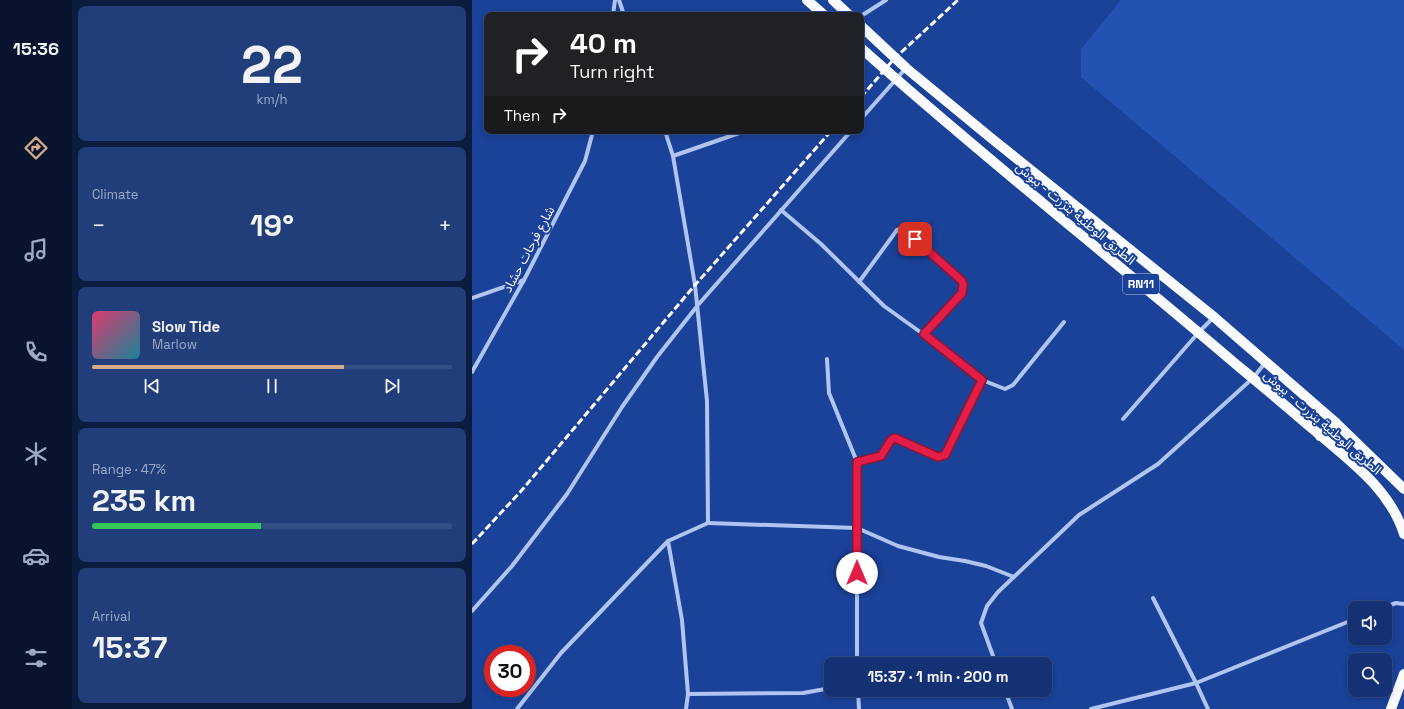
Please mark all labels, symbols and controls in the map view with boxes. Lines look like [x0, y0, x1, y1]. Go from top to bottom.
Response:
text: 40 m [570, 25, 637, 61]
icon: right [504, 28, 556, 80]
text: 22 [241, 32, 303, 98]
text: 15:36 [13, 37, 59, 60]
text: Turn right [570, 60, 654, 83]
text: km/h [257, 91, 287, 108]
icon: right [548, 104, 570, 126]
text: Then [504, 106, 540, 125]
icon: directions [22, 134, 50, 162]
street label: الطريق الوطنية بنزرت - ببوش [1012, 158, 1139, 268]
text: Climate [92, 186, 138, 203]
street label: شارع فرحات حشاد [499, 203, 560, 296]
text: 19° [250, 206, 294, 245]
text: − [92, 211, 106, 239]
text: + [438, 211, 452, 239]
pin [898, 222, 932, 256]
icon: arrive [904, 228, 926, 250]
icon: music [22, 236, 50, 264]
road number: RN11 [1123, 274, 1159, 294]
text: Slow Tide [152, 317, 220, 336]
text: Marlow [152, 336, 197, 353]
icon: phone [22, 338, 50, 366]
street label: الطريق الوطنية بنزرت - ببوش [1260, 366, 1385, 478]
icon: previous [141, 375, 163, 397]
icon: pause [261, 375, 283, 397]
icon: next [381, 375, 403, 397]
icon: climate [22, 440, 50, 468]
text: Range · 47% [92, 461, 166, 478]
text: 235 km [92, 481, 196, 520]
icon: car [22, 542, 50, 570]
position arrow [836, 552, 878, 594]
map controls [1348, 601, 1392, 697]
button: sound [1348, 601, 1392, 645]
text: Arrival [92, 608, 131, 625]
text: 15:37 [92, 628, 167, 667]
icon: filters [22, 644, 50, 672]
speed limit sign: 30 [484, 645, 536, 697]
button: search [1348, 653, 1392, 697]
text: 15:37 · 1 min · 200 m [867, 667, 1009, 686]

